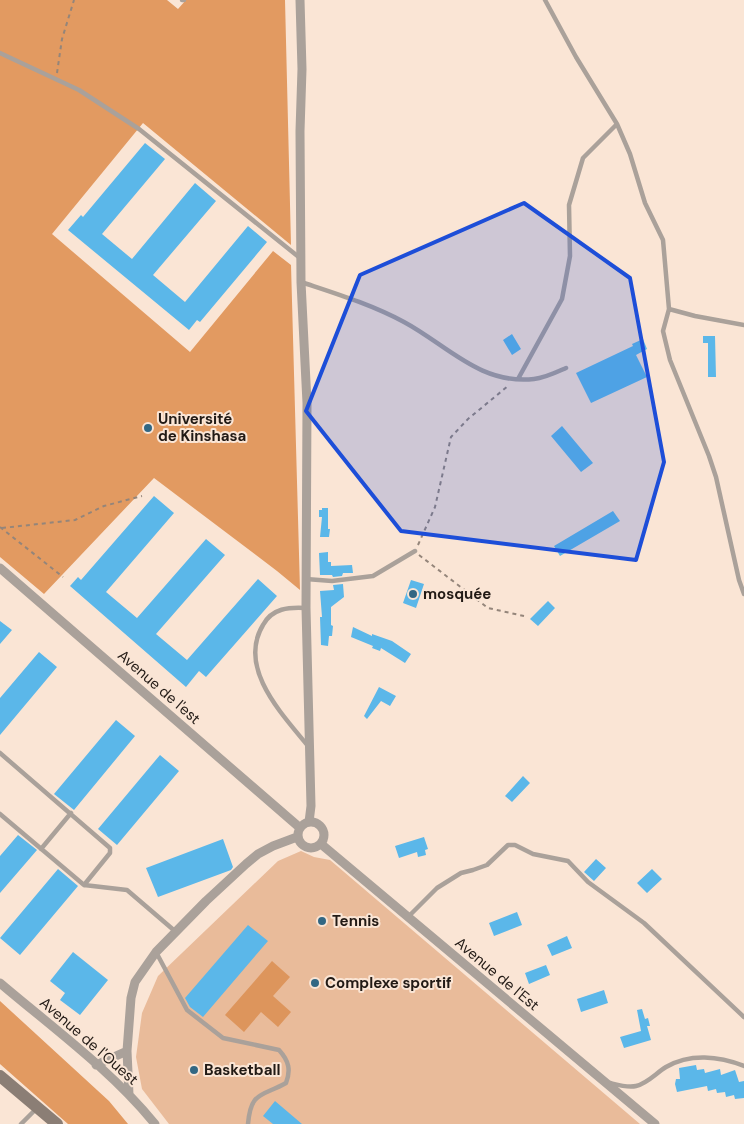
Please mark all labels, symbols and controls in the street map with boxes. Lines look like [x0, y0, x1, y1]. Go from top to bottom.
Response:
place label: Université de Kinshasa [158, 409, 246, 446]
marker: Université de Kinshasa [142, 422, 154, 434]
place label: mosquée [423, 584, 491, 604]
marker: mosquée [407, 588, 419, 600]
street label: Avenue de l'est [113, 645, 205, 729]
place label: Tennis [332, 911, 379, 931]
marker: Tennis [316, 915, 328, 927]
street label: Avenue de l'Est [451, 933, 543, 1015]
place label: Complexe sportif [325, 973, 452, 993]
marker: Complexe sportif [309, 977, 321, 989]
street label: Avenue de l'Ouest [35, 993, 143, 1089]
place label: Basketball [204, 1060, 280, 1080]
marker: Basketball [188, 1064, 200, 1076]

